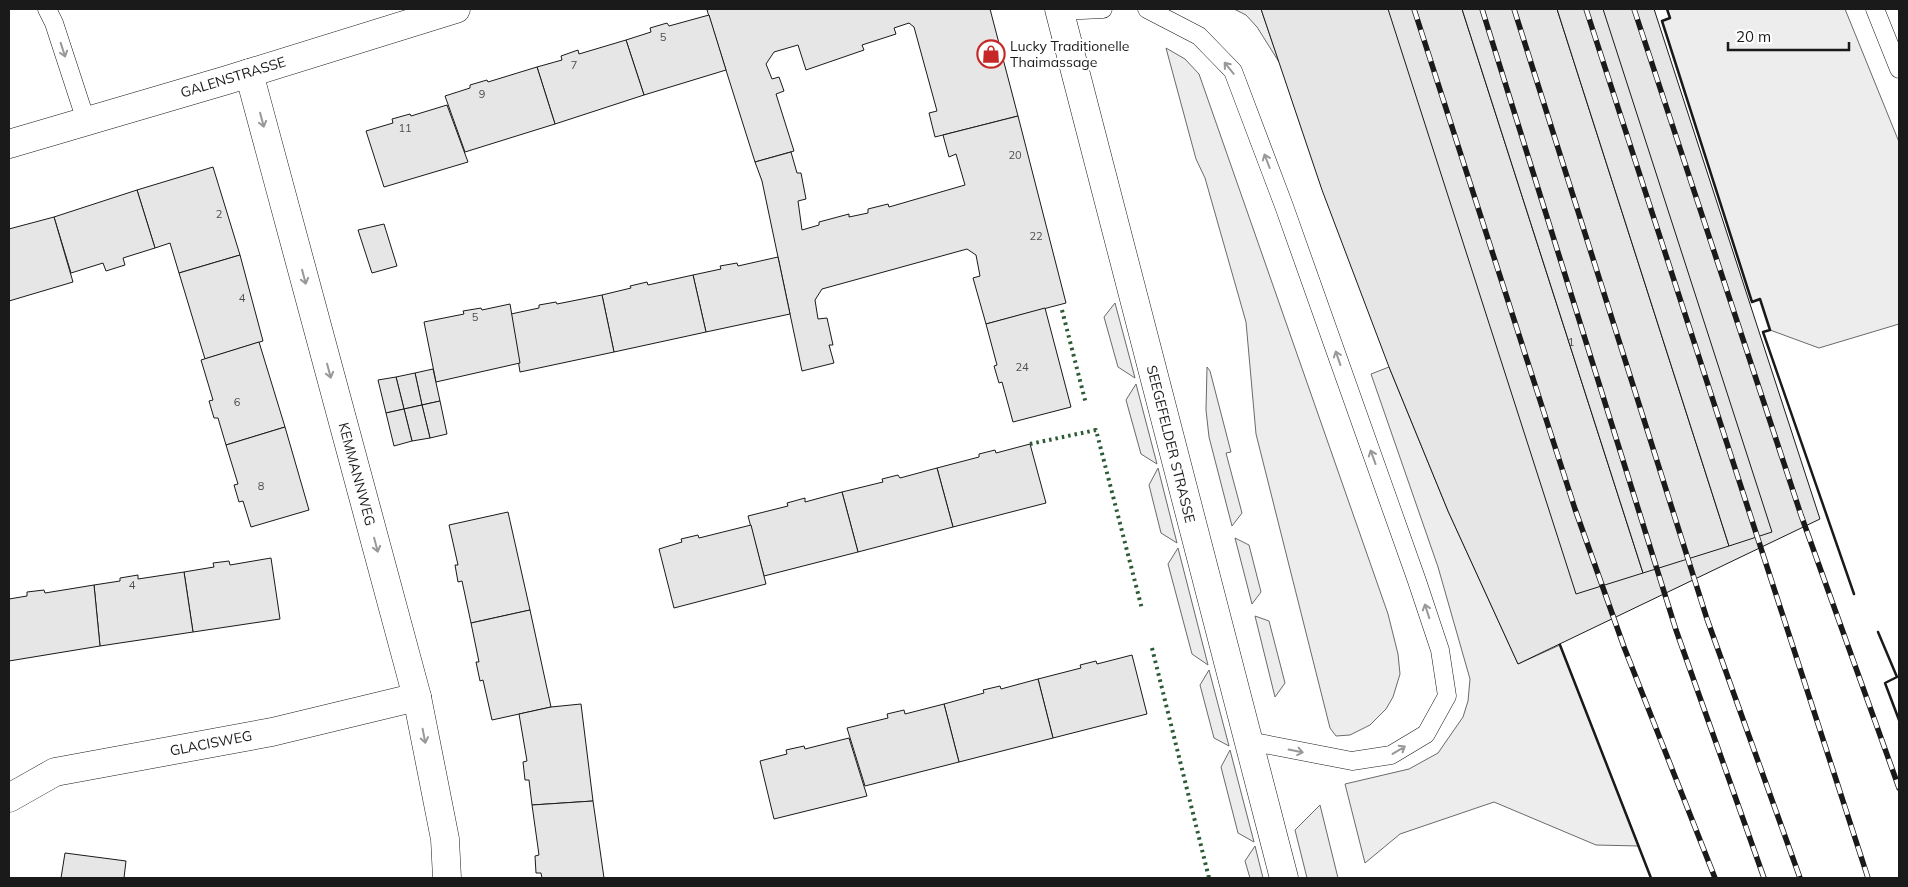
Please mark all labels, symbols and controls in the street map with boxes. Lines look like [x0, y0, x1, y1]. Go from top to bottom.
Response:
scale bar [1728, 20, 1849, 52]
text: 20 m [1736, 27, 1771, 46]
house number: 5 [660, 30, 667, 44]
place label: Lucky Traditionelle Thaimassage [1010, 37, 1129, 71]
shop icon: Lucky Traditionelle Thaimassage [976, 39, 1006, 69]
one-way arrow [59, 42, 69, 58]
street label: GALENSTRASSE [178, 52, 288, 102]
house number: 7 [571, 58, 577, 72]
one-way arrow [1223, 62, 1234, 75]
house number: 9 [479, 87, 485, 101]
one-way arrow [258, 111, 267, 127]
house number: 11 [398, 121, 412, 135]
house number: 20 [1008, 148, 1022, 162]
one-way arrow [1262, 154, 1271, 169]
house number: 2 [216, 207, 223, 221]
house number: 22 [1029, 229, 1043, 243]
one-way arrow [300, 268, 309, 284]
house number: 4 [239, 291, 246, 305]
house number: 5 [472, 310, 479, 324]
house number: 1 [1568, 335, 1574, 349]
one-way arrow [1333, 351, 1342, 367]
house number: 24 [1015, 360, 1029, 374]
one-way arrow [325, 363, 334, 379]
street label: SEEGEFELDER STRASSE [1143, 363, 1199, 525]
house number: 6 [234, 395, 241, 409]
street label: KEMMANNWEG [335, 420, 379, 528]
one-way arrow [1368, 450, 1377, 466]
house number: 8 [258, 479, 265, 493]
one-way arrow [371, 536, 381, 552]
house number: 4 [129, 578, 136, 592]
one-way arrow [1422, 603, 1431, 619]
street label: GLACISWEG [168, 726, 254, 760]
one-way arrow [420, 728, 430, 744]
one-way arrow [1391, 745, 1406, 755]
one-way arrow [1288, 746, 1304, 756]

